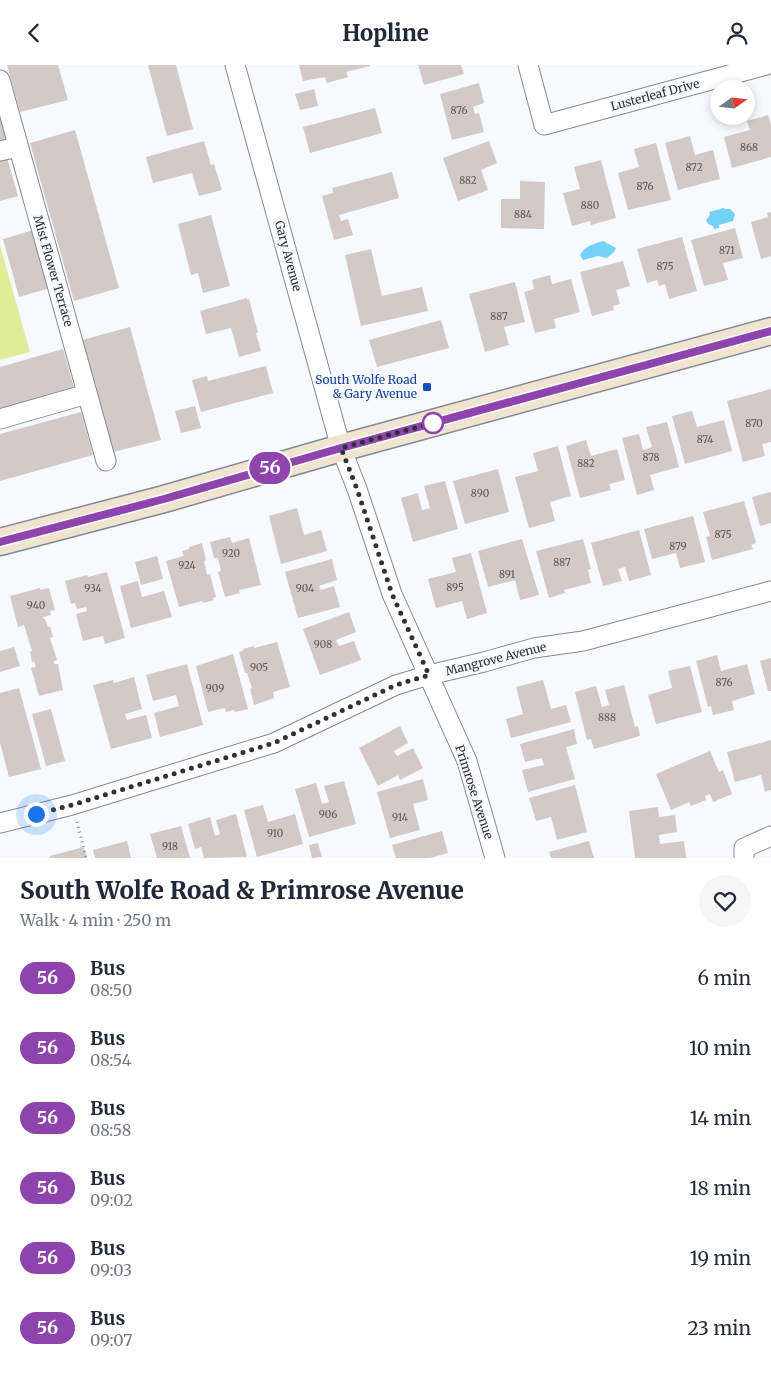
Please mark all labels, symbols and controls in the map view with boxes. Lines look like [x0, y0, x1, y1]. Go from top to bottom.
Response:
icon: back [20, 19, 48, 47]
text: Hopline [342, 19, 429, 47]
icon: person [723, 19, 751, 47]
street label: Lusterleaf Drive [609, 75, 701, 114]
north arrow [710, 80, 755, 125]
map controls [710, 80, 755, 125]
house number: 876 [451, 104, 467, 117]
house number: 868 [740, 141, 758, 154]
house number: 872 [685, 161, 703, 174]
house number: 882 [459, 174, 477, 187]
house number: 876 [637, 180, 653, 193]
house number: 880 [581, 199, 599, 212]
house number: 884 [514, 208, 532, 221]
street label: Mist Flower Terrace [30, 213, 77, 328]
street label: Gary Avenue [272, 219, 305, 293]
house number: 871 [719, 244, 735, 257]
house number: 875 [657, 260, 674, 273]
house number: 887 [490, 310, 508, 323]
place label: South Wolfe Road & Gary Avenue [315, 372, 417, 401]
marker: South Wolfe Road & Gary Avenue [421, 381, 433, 393]
unlabelled marker [422, 412, 444, 434]
house number: 870 [745, 417, 763, 430]
house number: 874 [697, 433, 713, 446]
house number: 878 [642, 451, 660, 464]
line badge: 56 [248, 452, 292, 484]
text: 56 [259, 456, 281, 479]
house number: 882 [577, 457, 595, 470]
house number: 890 [471, 487, 489, 500]
house number: 875 [715, 528, 732, 541]
house number: 879 [669, 540, 687, 553]
house number: 920 [222, 547, 240, 560]
house number: 887 [553, 556, 571, 569]
house number: 924 [178, 559, 196, 572]
house number: 891 [499, 568, 515, 581]
house number: 895 [446, 581, 464, 594]
house number: 934 [84, 582, 102, 595]
house number: 904 [296, 582, 314, 595]
house number: 940 [27, 599, 45, 612]
house number: 908 [314, 638, 332, 651]
street label: Mangrove Avenue [444, 639, 548, 678]
house number: 905 [250, 661, 268, 674]
house number: 876 [716, 676, 732, 689]
house number: 909 [206, 682, 224, 695]
house number: 888 [598, 711, 616, 724]
street label: Primrose Avenue [452, 743, 497, 841]
your location [24, 802, 49, 827]
house number: 906 [319, 808, 337, 821]
house number: 914 [392, 811, 408, 824]
house number: 910 [267, 827, 283, 840]
house number: 918 [162, 840, 178, 853]
text: South Wolfe Road & Primrose Avenue [20, 875, 464, 906]
button: heart [699, 875, 751, 927]
text: Walk · 4 min · 250 m [20, 910, 171, 930]
text: Bus [90, 956, 125, 980]
text: 56 [37, 966, 58, 989]
text: 6 min [697, 966, 751, 990]
text: 08:50 [90, 980, 132, 1000]
text: Bus [90, 1026, 125, 1050]
text: 56 [37, 1036, 58, 1059]
text: 10 min [689, 1036, 751, 1060]
text: 08:54 [90, 1050, 132, 1070]
text: Bus [90, 1096, 125, 1120]
text: 56 [37, 1106, 58, 1129]
text: 14 min [690, 1106, 751, 1130]
text: 08:58 [90, 1120, 131, 1140]
text: Bus [90, 1166, 125, 1190]
text: 56 [37, 1176, 58, 1199]
text: 18 min [690, 1176, 751, 1200]
text: 09:02 [90, 1190, 133, 1210]
text: Bus [90, 1236, 125, 1260]
text: 56 [37, 1246, 58, 1269]
text: 19 min [690, 1246, 751, 1270]
text: 09:03 [90, 1260, 132, 1280]
text: Bus [90, 1306, 125, 1330]
text: 56 [37, 1316, 58, 1339]
text: 23 min [687, 1316, 751, 1340]
text: 09:07 [90, 1330, 132, 1350]

